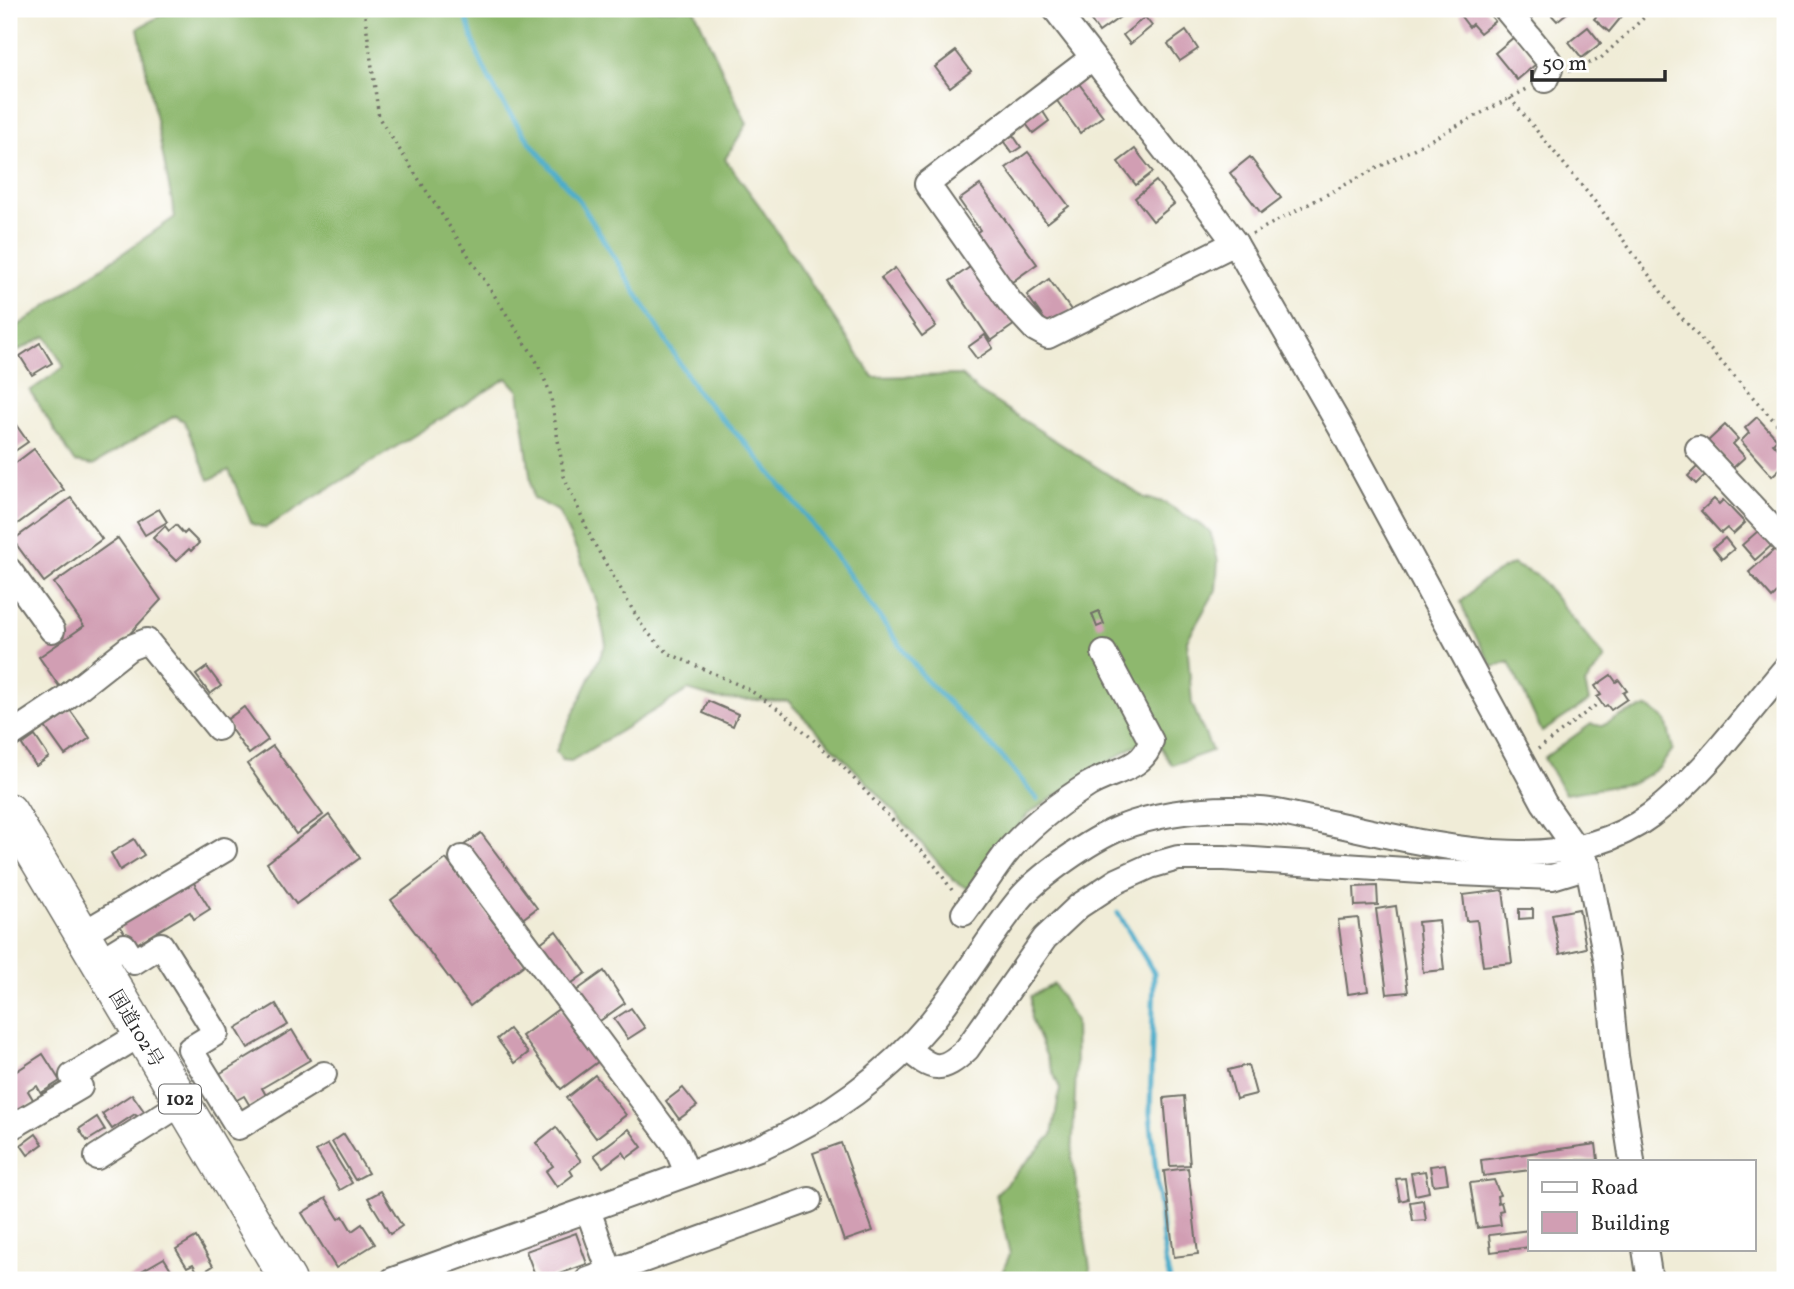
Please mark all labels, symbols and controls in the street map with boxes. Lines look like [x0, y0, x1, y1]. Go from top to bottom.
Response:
scale bar [1532, 38, 1664, 82]
text: 50 m [1542, 50, 1587, 79]
street label: 国道102号 [102, 985, 169, 1073]
road number: 102 [159, 1084, 201, 1114]
legend [1528, 1160, 1756, 1250]
text: Road [1591, 1174, 1638, 1203]
text: Building [1591, 1210, 1670, 1239]

